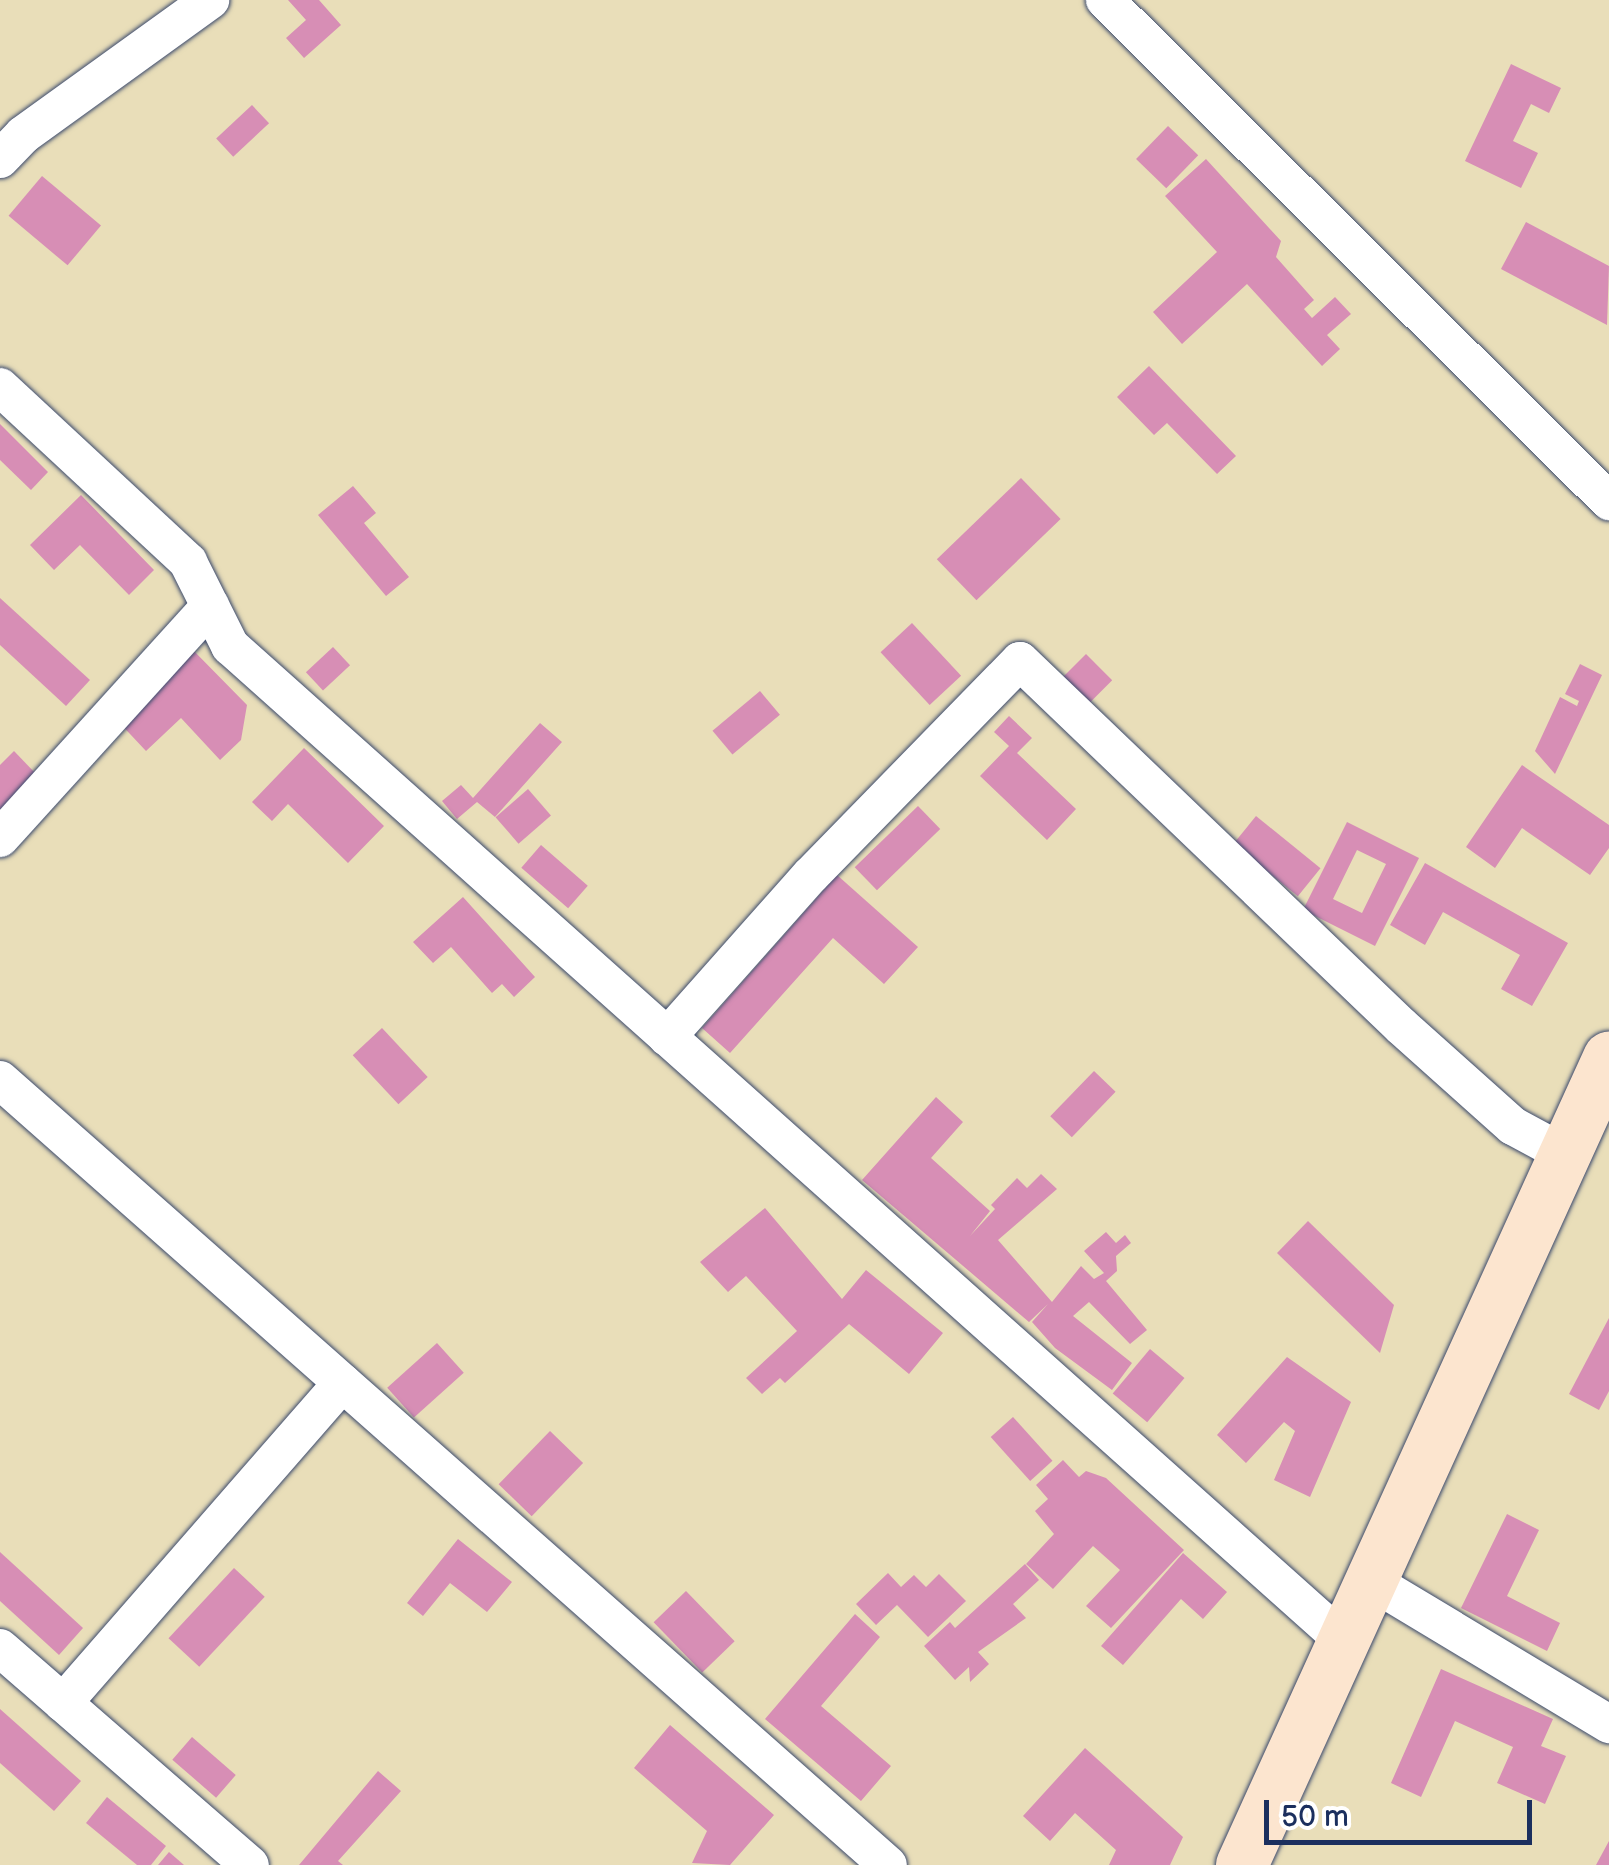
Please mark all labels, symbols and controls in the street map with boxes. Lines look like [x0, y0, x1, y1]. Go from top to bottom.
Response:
scale bar [1269, 1780, 1536, 1842]
text: 50 m [1281, 1799, 1349, 1835]

